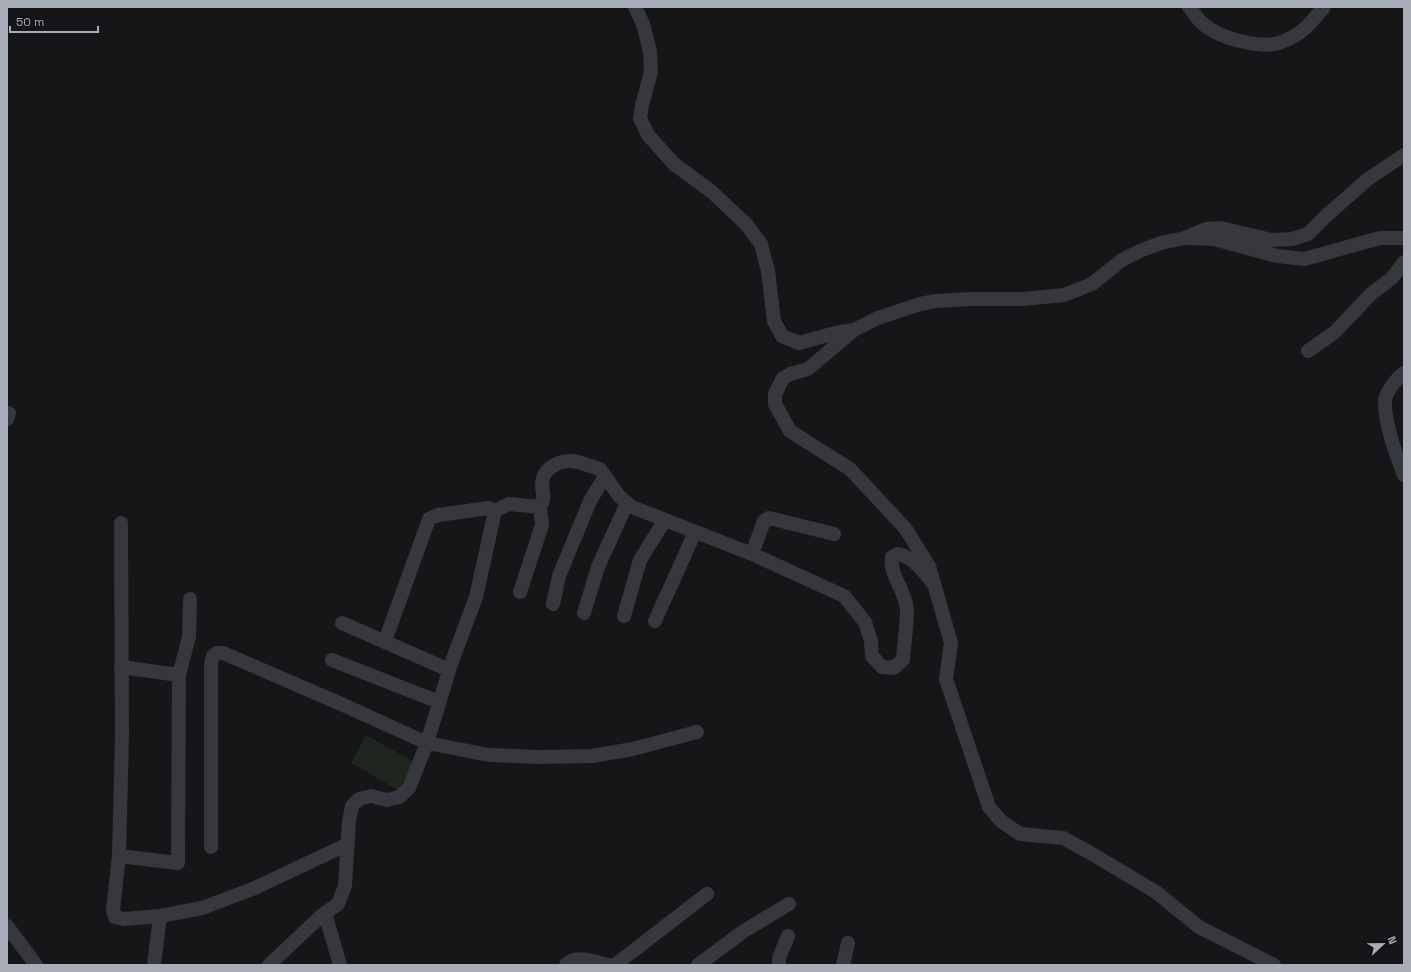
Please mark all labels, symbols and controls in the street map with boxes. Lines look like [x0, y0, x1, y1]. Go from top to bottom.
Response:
scale bar [10, 8, 98, 34]
text: 50 m [16, 14, 44, 30]
north arrow [1363, 924, 1403, 964]
text: N [1384, 934, 1400, 946]

